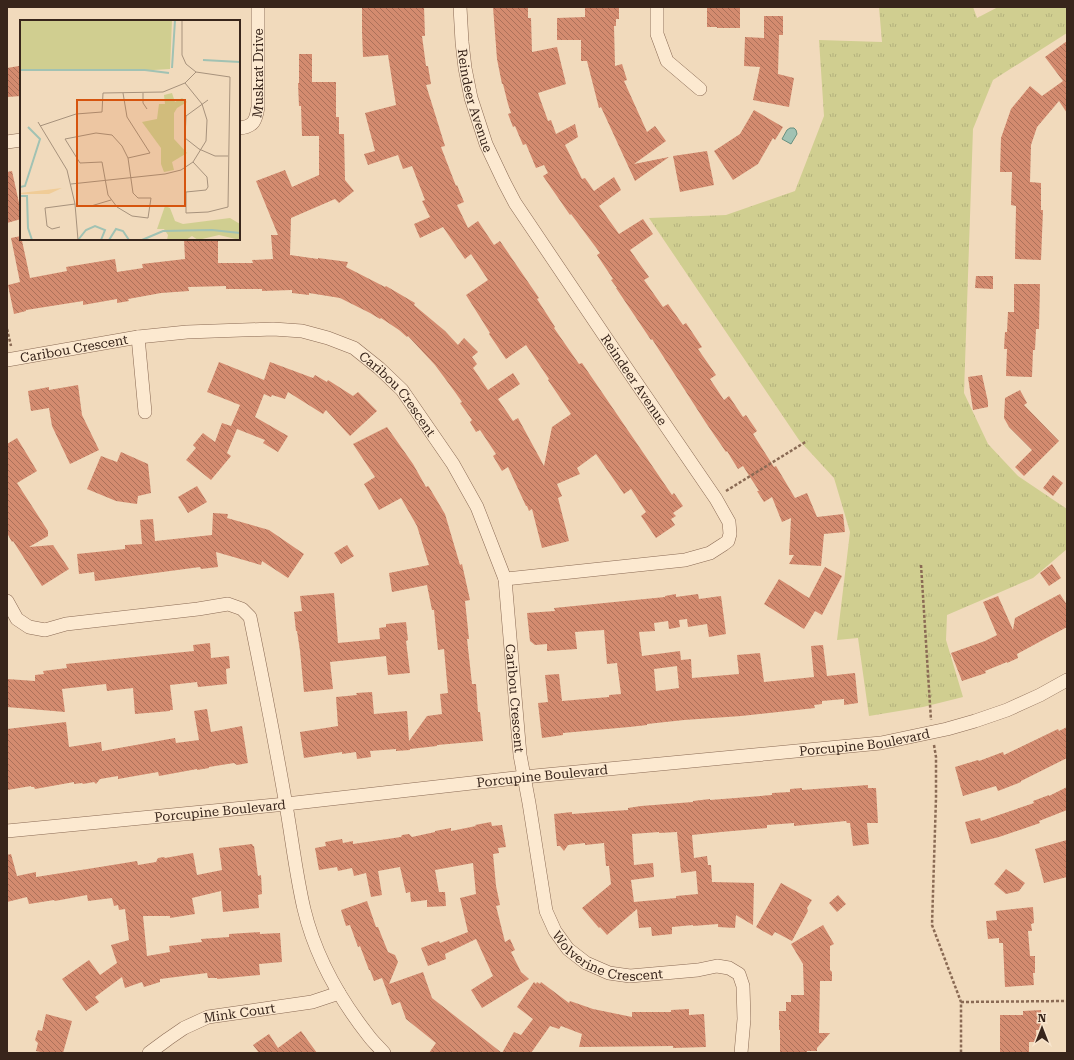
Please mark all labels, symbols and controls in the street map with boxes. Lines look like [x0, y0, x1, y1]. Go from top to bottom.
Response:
inset map [20, 20, 240, 240]
street label: Muskrat Drive [249, 28, 266, 119]
street label: Reindeer Avenue [455, 48, 496, 154]
street label: Caribou Crescent [19, 331, 129, 365]
street label: Reindeer Avenue [598, 331, 670, 428]
street label: Caribou Crescent [357, 348, 439, 439]
street label: Caribou Crescent [503, 643, 527, 753]
street label: Porcupine Boulevard [798, 725, 932, 758]
street label: Porcupine Boulevard [476, 761, 609, 790]
street label: Porcupine Boulevard [154, 797, 287, 824]
street label: Wolverine Crescent [550, 928, 664, 984]
street label: Mink Court [202, 1000, 276, 1025]
north arrow [1022, 1008, 1062, 1048]
text: N [1038, 1012, 1047, 1025]

